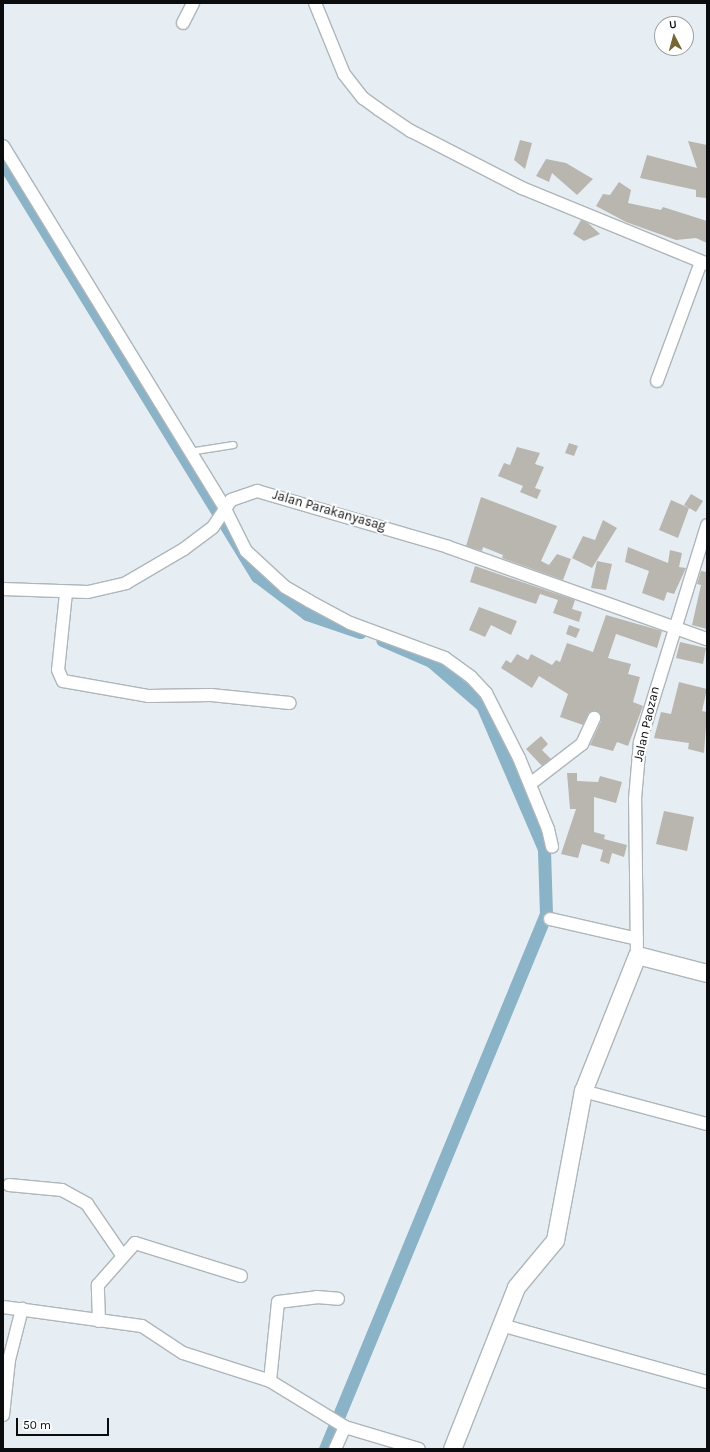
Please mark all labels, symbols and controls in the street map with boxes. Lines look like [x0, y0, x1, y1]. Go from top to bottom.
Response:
north arrow [654, 16, 694, 56]
text: U [668, 18, 677, 31]
street label: Jalan Parakanyasag [271, 487, 387, 535]
street label: Jalan Paozan [631, 685, 663, 763]
scale bar [18, 1410, 111, 1436]
text: 50 m [23, 1418, 51, 1432]

